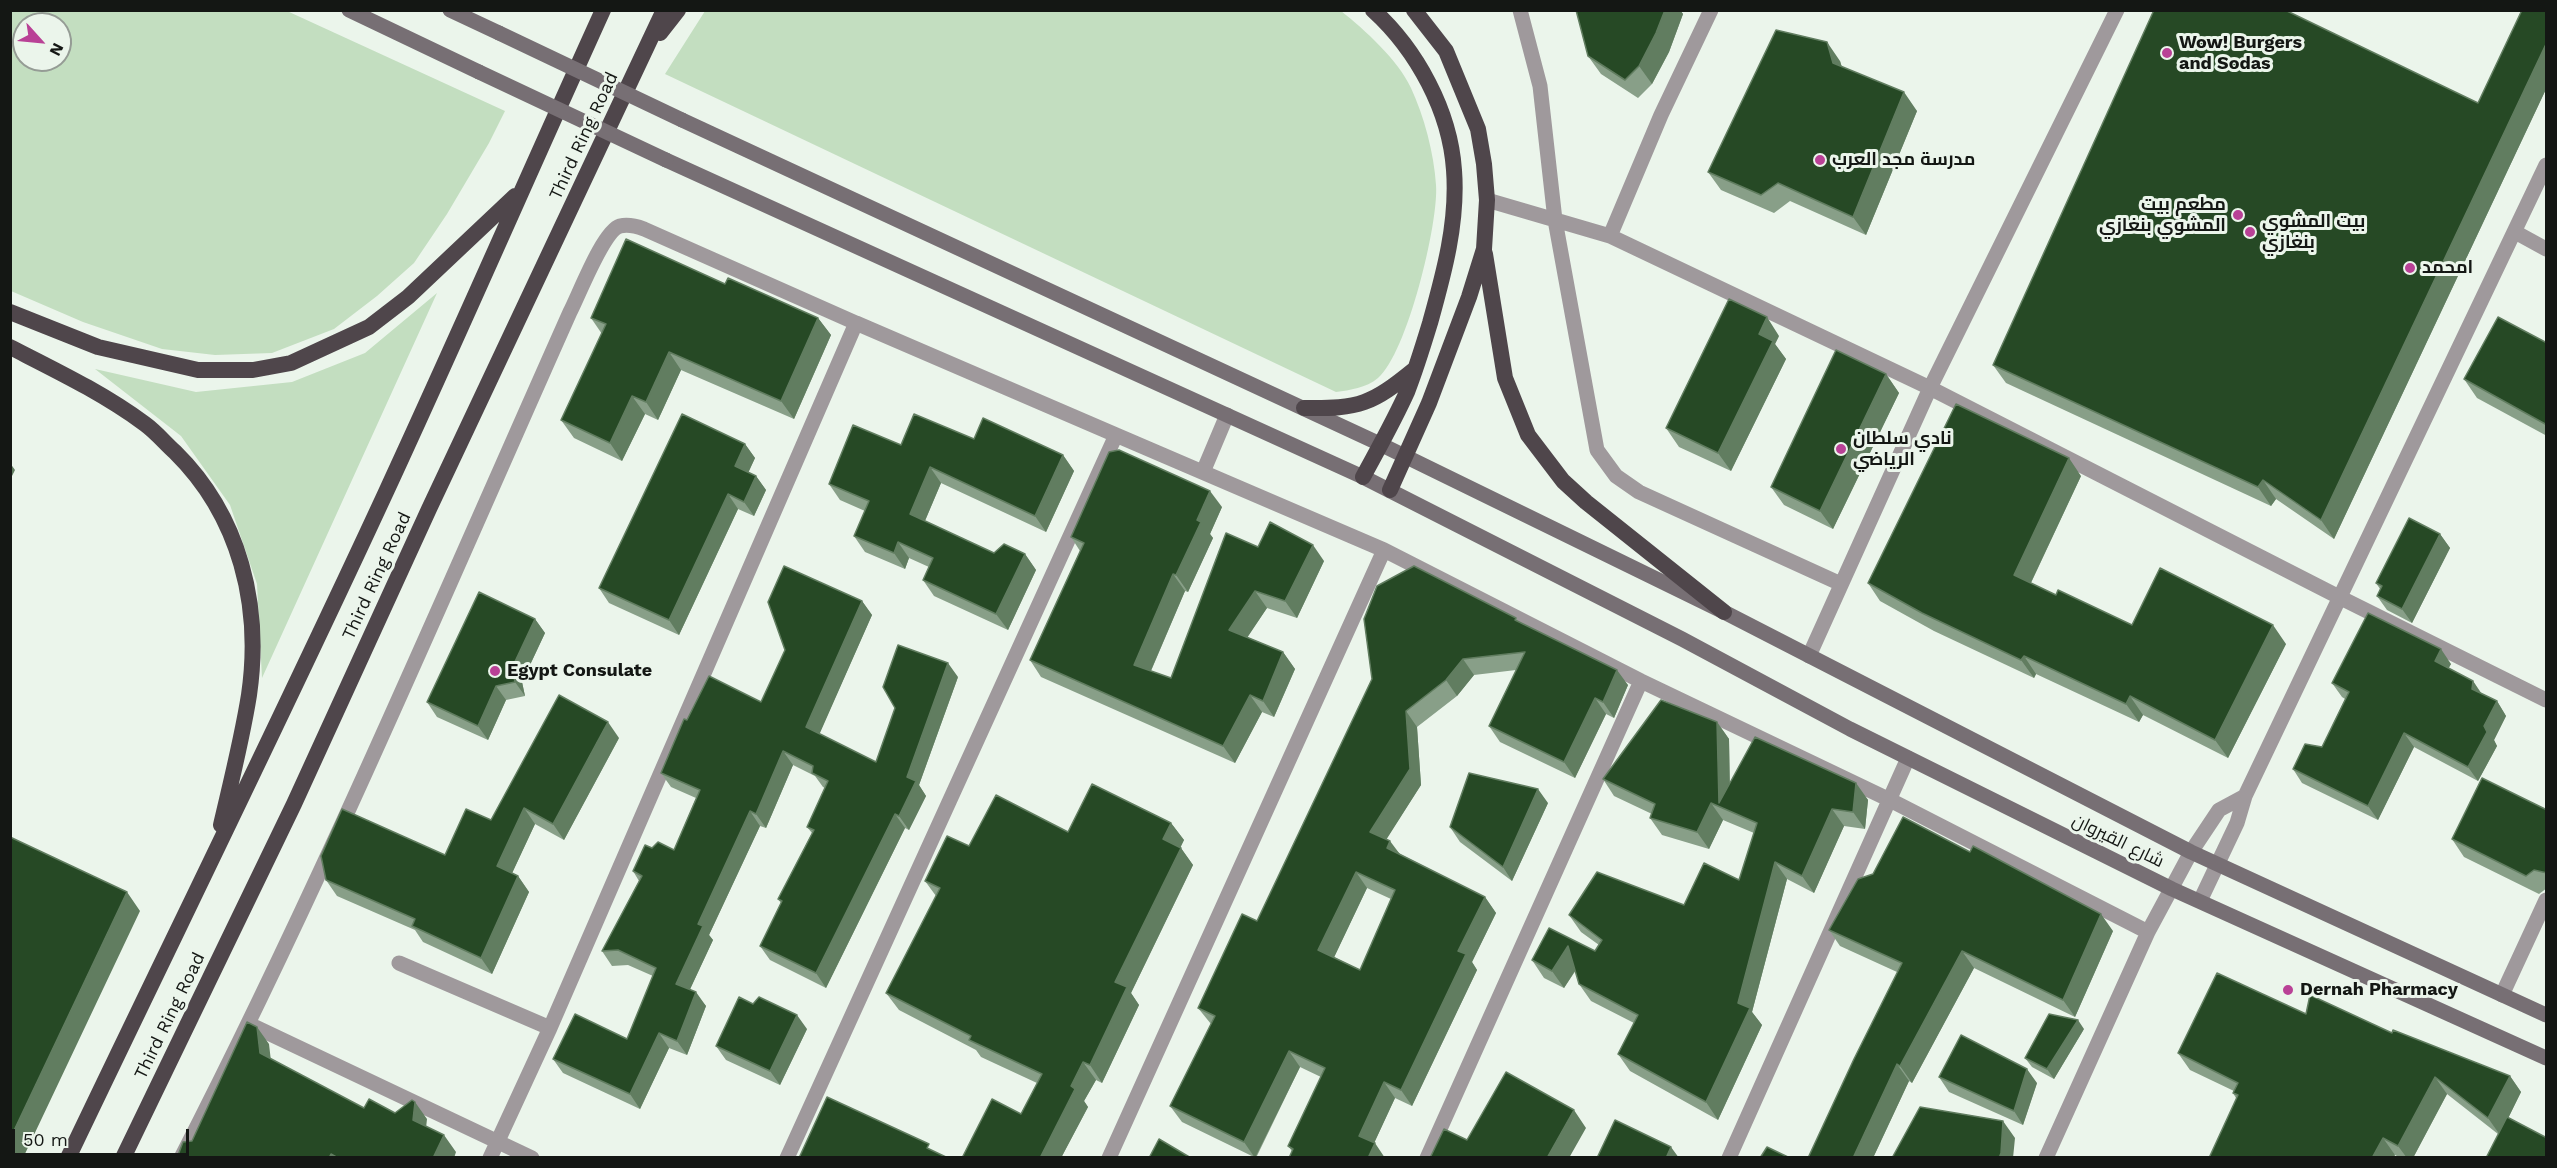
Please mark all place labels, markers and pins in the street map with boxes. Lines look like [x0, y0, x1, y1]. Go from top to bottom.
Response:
place label: Wow! Burgers and Sodas [2179, 32, 2302, 74]
marker: Wow! Burgers and Sodas [2160, 46, 2174, 60]
place label: مدرسة مجد العرب [1832, 149, 1975, 171]
marker: مدرسة مجد العرب [1813, 153, 1827, 167]
place label: مطعم بيت المشوي بنغازي [2099, 194, 2226, 236]
marker: مطعم بيت المشوي بنغازي [2231, 208, 2245, 222]
place label: بيت المشوي بنغازي [2262, 211, 2365, 254]
marker: بيت المشوي بنغازي [2243, 225, 2257, 239]
place label: امحمد [2422, 257, 2473, 279]
marker: امحمد [2403, 261, 2417, 275]
place label: نادي سلطان الرياضي [1853, 428, 1952, 470]
marker: نادي سلطان الرياضي [1834, 442, 1848, 456]
place label: Egypt Consulate [507, 660, 652, 682]
marker: Egypt Consulate [488, 664, 502, 678]
place label: Dernah Pharmacy [2300, 979, 2458, 1001]
marker: Dernah Pharmacy [2281, 983, 2295, 997]

